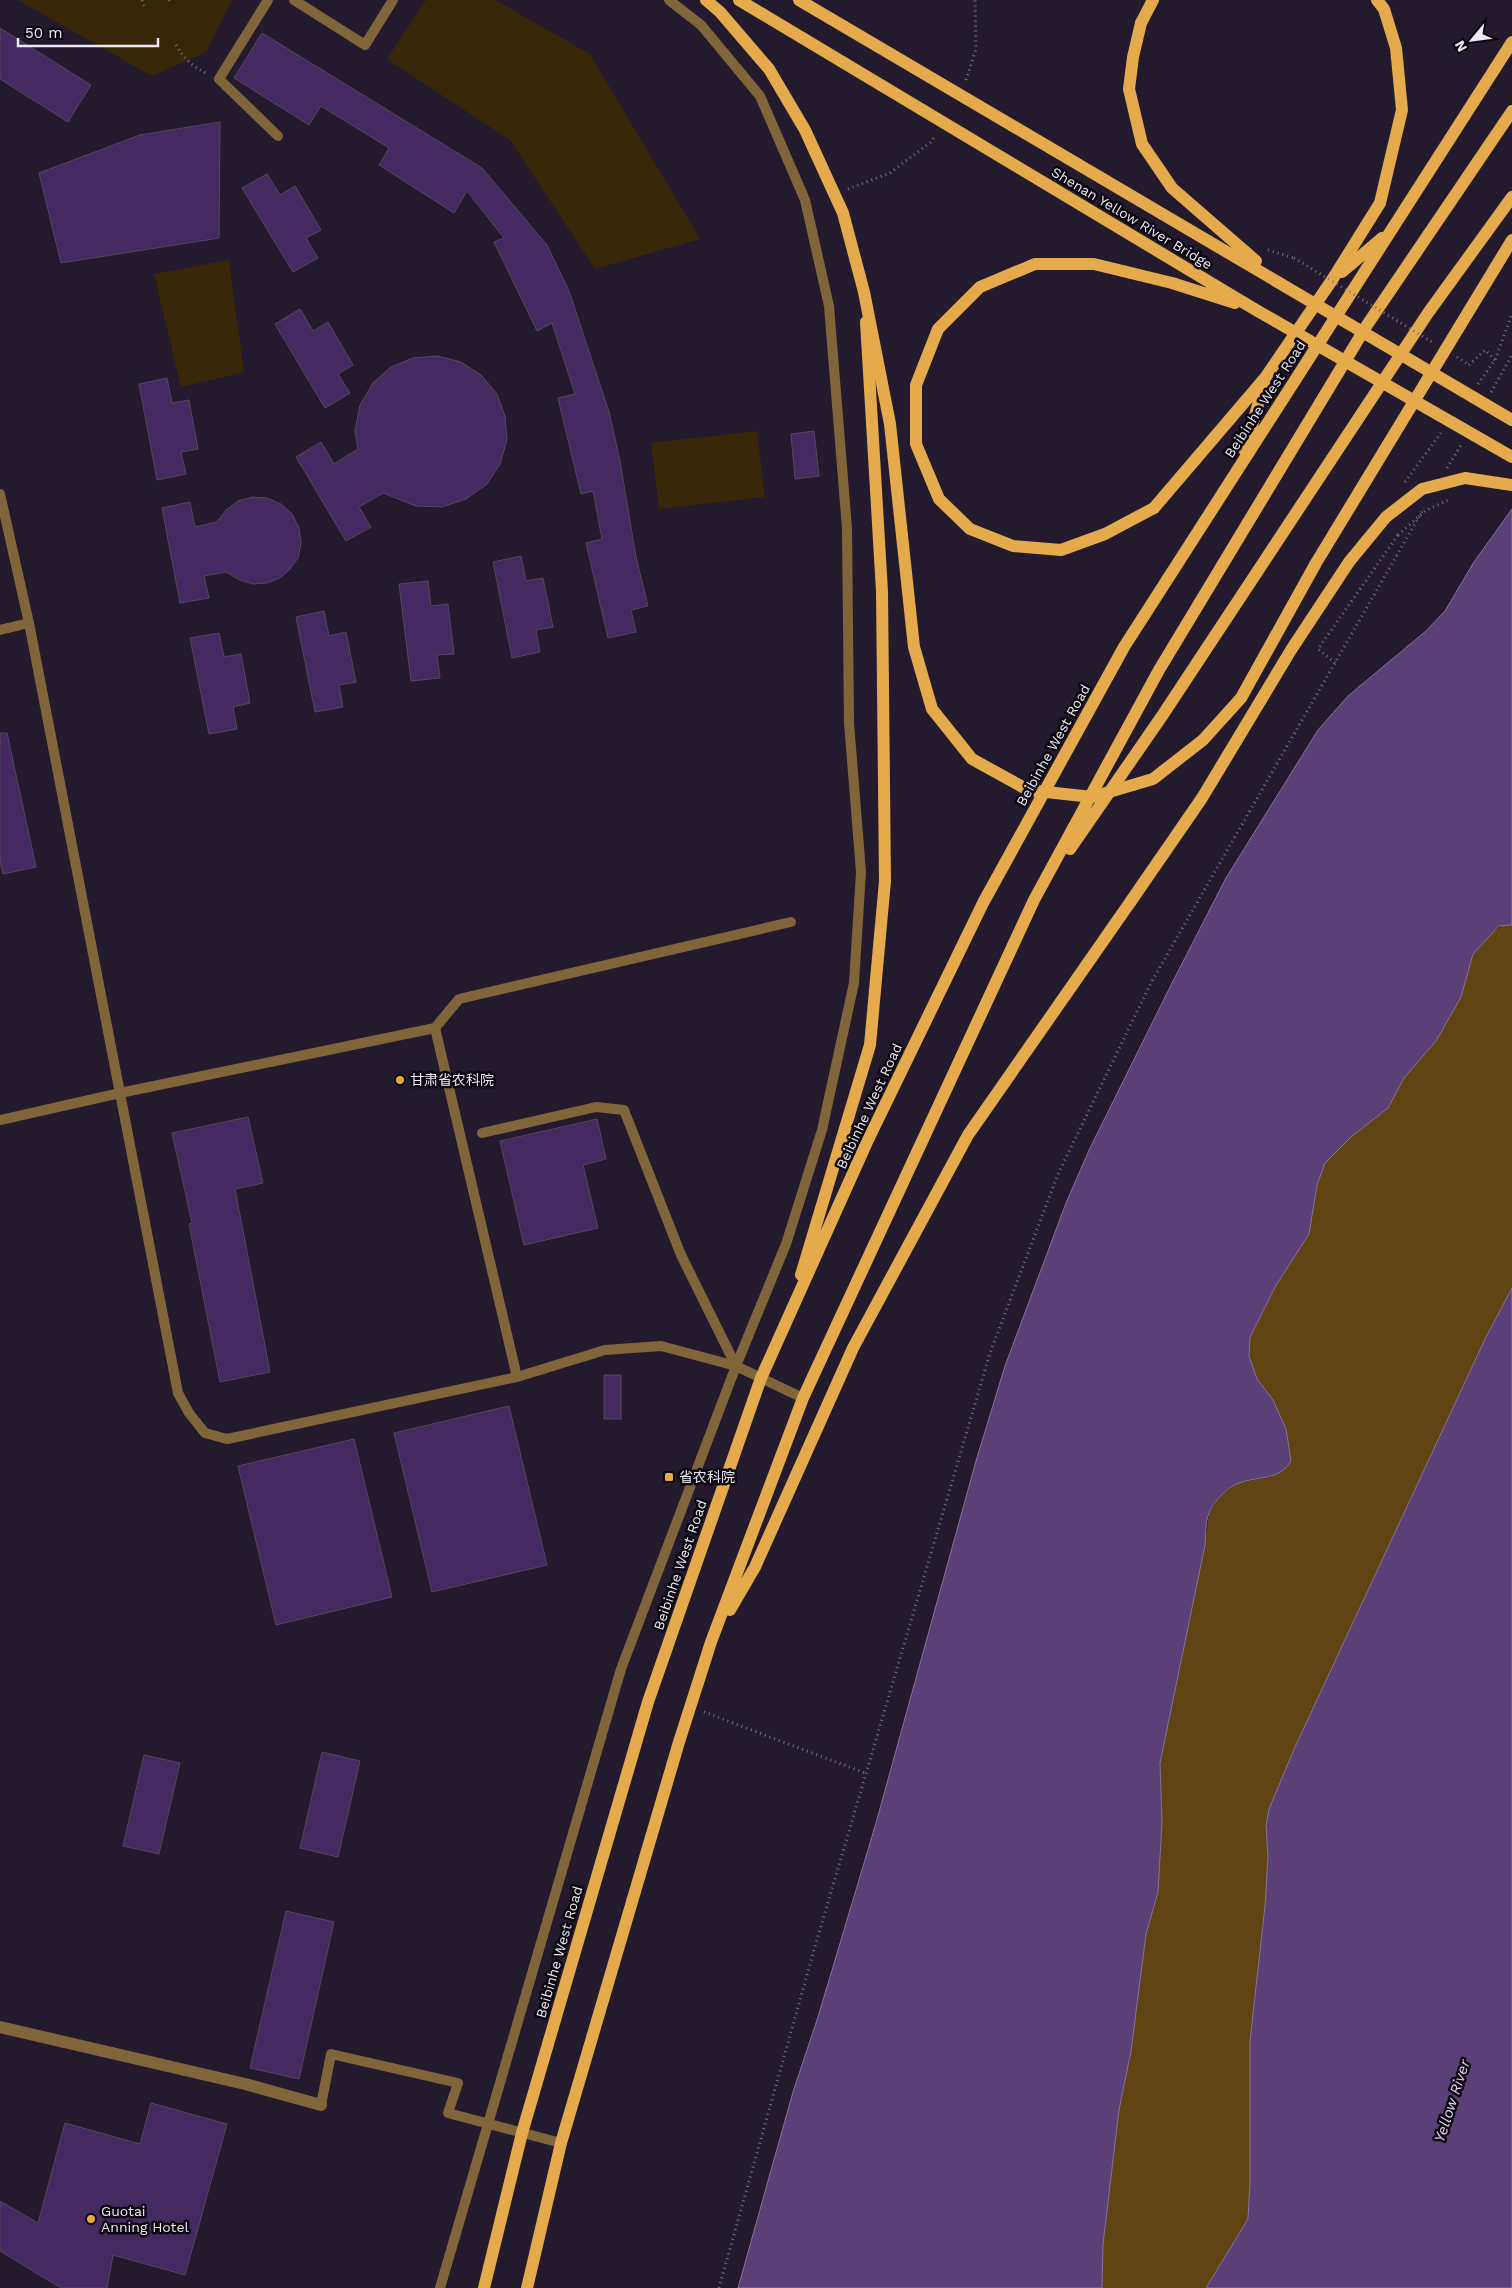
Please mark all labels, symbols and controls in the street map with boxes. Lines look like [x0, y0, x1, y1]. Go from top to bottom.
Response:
scale bar [18, 15, 158, 47]
north arrow [1447, 15, 1497, 65]
text: 50 m [25, 24, 62, 42]
text: N [1451, 38, 1470, 55]
street label: Shenan Yellow River Bridge [1049, 164, 1215, 272]
street label: Beibinhe West Road [1221, 337, 1309, 461]
street label: Beibinhe West Road [1013, 681, 1093, 809]
street label: Beibinhe West Road [833, 1041, 905, 1171]
place label: 甘肃省农科院 [410, 1072, 494, 1088]
marker: 甘肃省农科院 [394, 1074, 406, 1086]
place label: 省农科院 [679, 1469, 735, 1485]
marker: 省农科院 [663, 1471, 675, 1483]
street label: Beibinhe West Road [650, 1498, 710, 1632]
street label: Beibinhe West Road [532, 1884, 586, 2020]
water label: Yellow River [1430, 2056, 1474, 2145]
place label: Guotai Anning Hotel [101, 2203, 190, 2235]
marker: Guotai Anning Hotel [85, 2213, 97, 2225]

